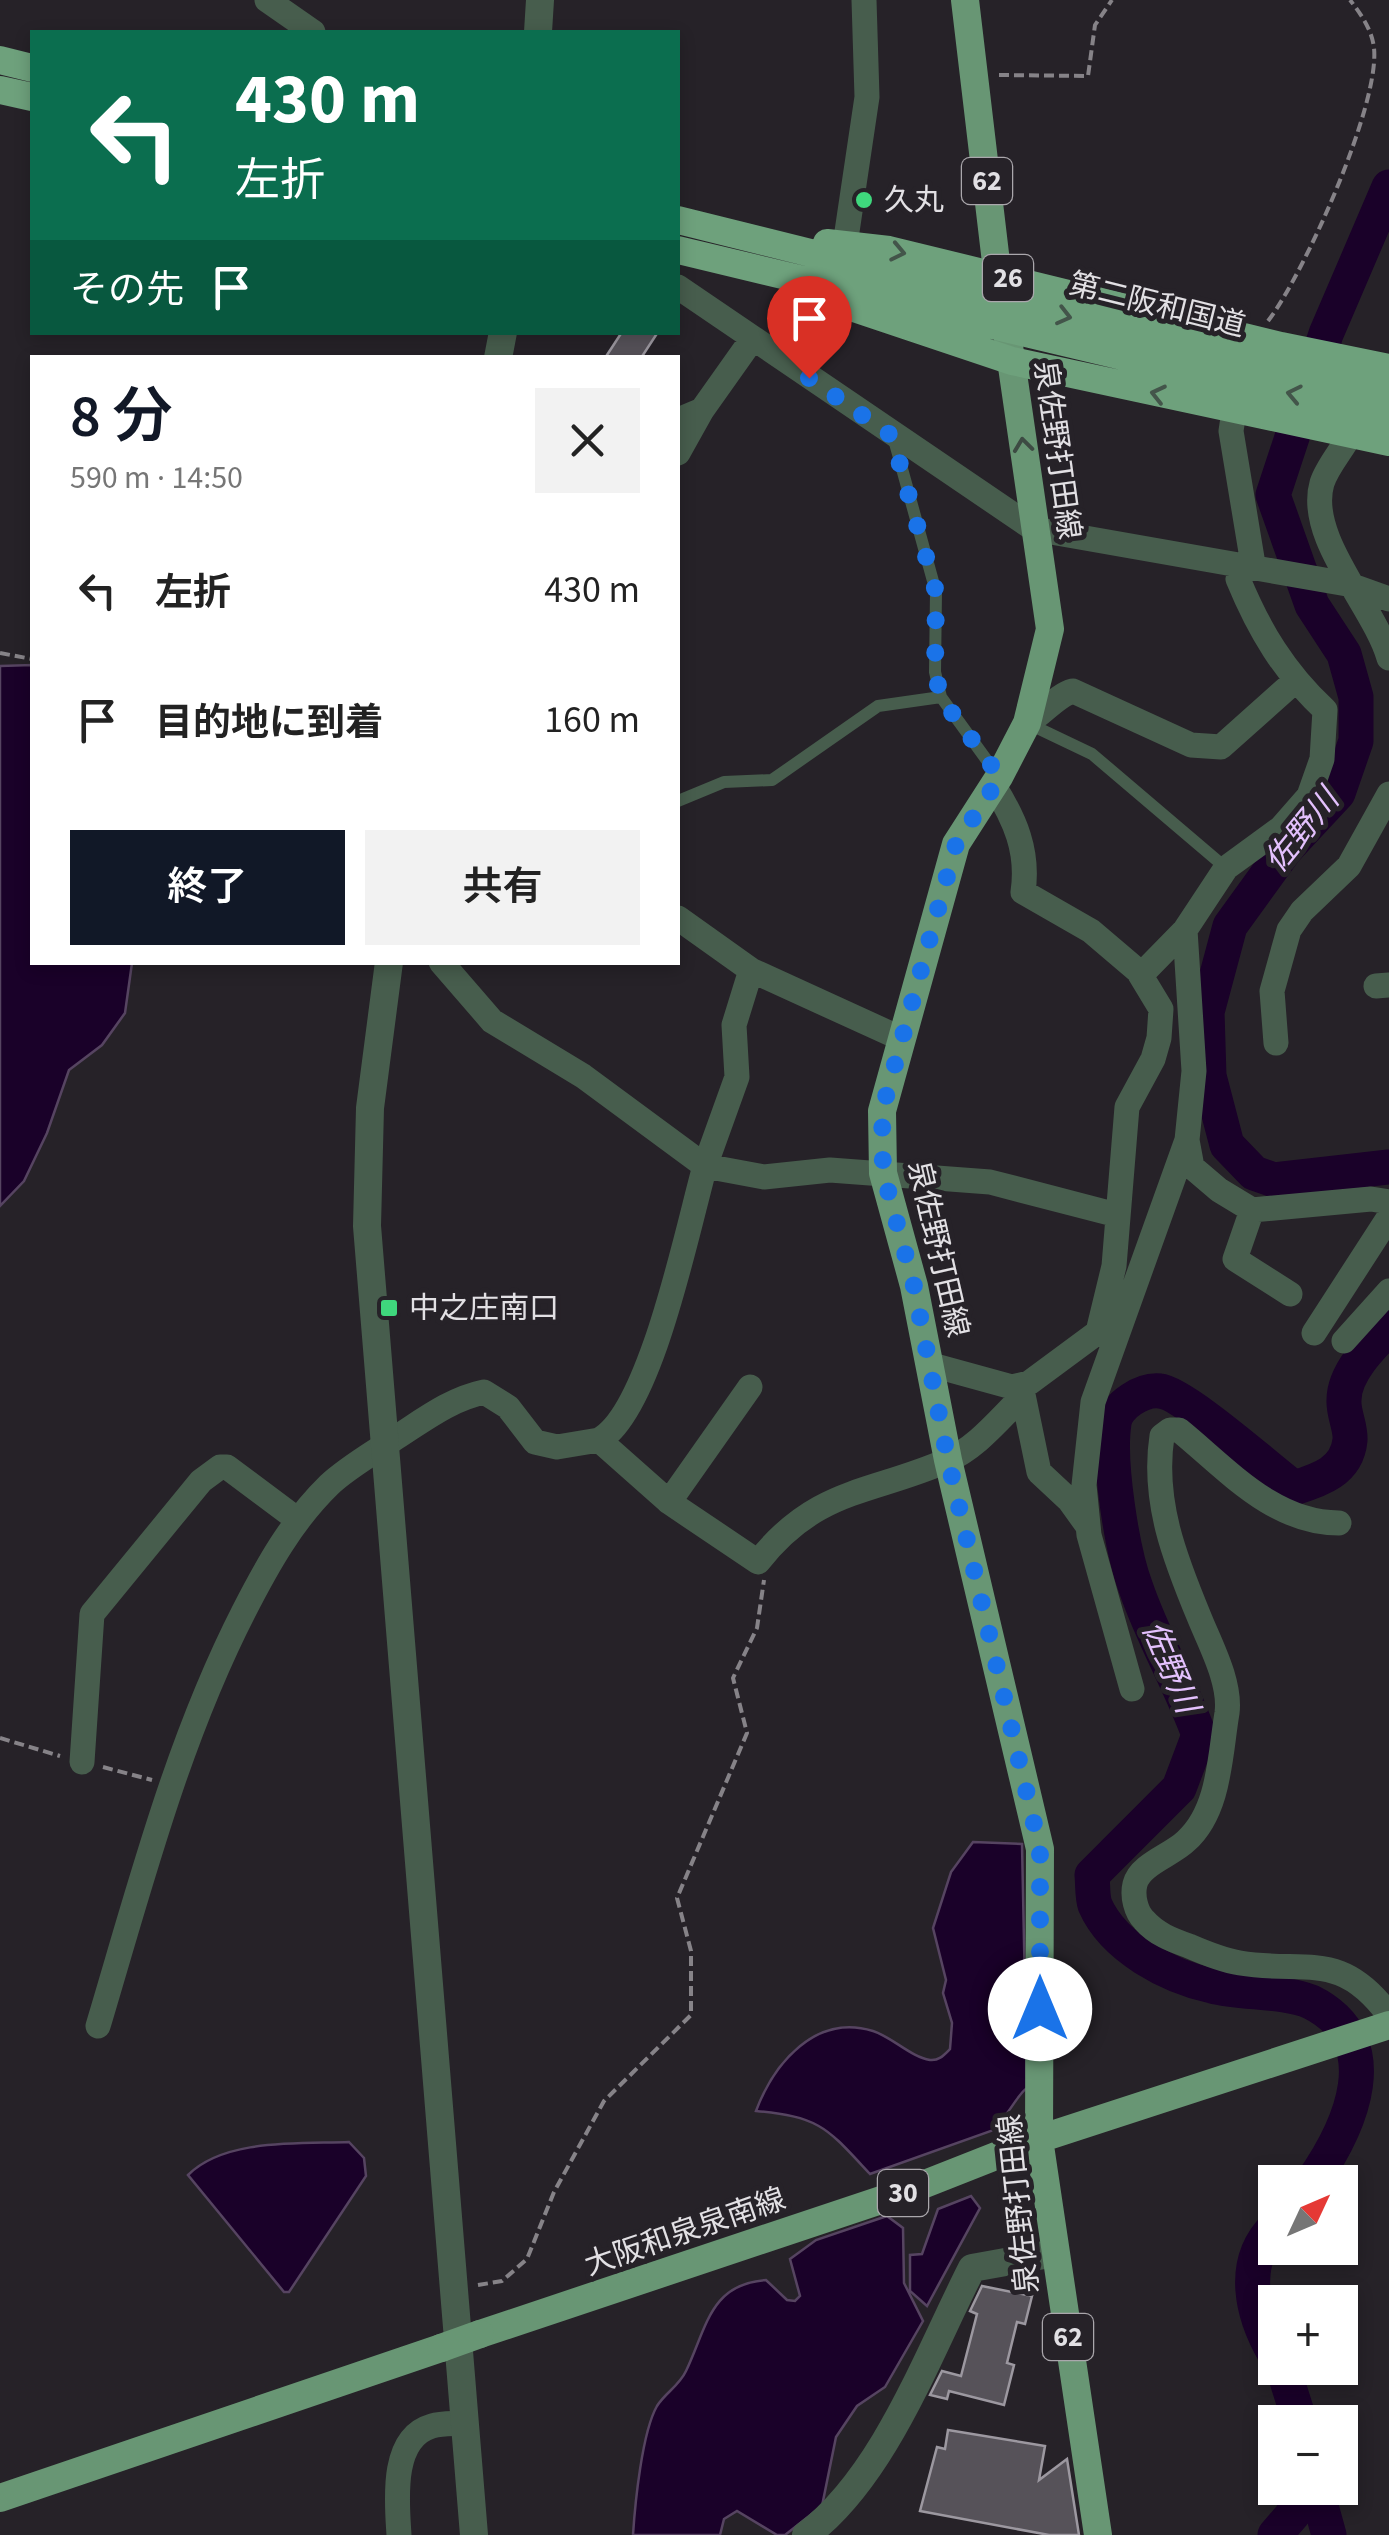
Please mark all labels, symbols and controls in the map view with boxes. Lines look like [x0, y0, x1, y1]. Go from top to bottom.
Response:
text: 430 m [235, 50, 420, 150]
icon: left [70, 70, 200, 200]
text: 左折 [235, 149, 325, 213]
road number: 62 [962, 158, 1012, 204]
place label: 久丸 [884, 179, 944, 222]
marker: 久丸 [853, 189, 875, 211]
one-way arrow [889, 241, 906, 262]
road number: 26 [983, 255, 1033, 301]
icon: arrive [204, 260, 259, 315]
street label: 第二阪和国道 [1064, 262, 1250, 348]
text: その先 [70, 263, 184, 317]
pin [767, 276, 852, 379]
icon: arrive [782, 291, 837, 346]
one-way arrow [1055, 304, 1072, 325]
street label: 泉佐野打田線 [1023, 358, 1091, 542]
text: 8 分 [70, 375, 173, 460]
one-way arrow [1150, 385, 1167, 406]
one-way arrow [1286, 385, 1303, 406]
button: close [535, 388, 640, 493]
one-way arrow [1013, 437, 1034, 453]
text: 590 m · 14:50 [70, 455, 243, 501]
icon: left [70, 563, 125, 618]
text: 430 m [544, 563, 640, 617]
text: 左折 [155, 566, 231, 620]
icon: arrive [70, 693, 125, 748]
text: 160 m [544, 693, 640, 747]
text: 目的地に到着 [155, 696, 383, 750]
water label: 佐野川 [1254, 777, 1352, 883]
button: 終了 [70, 830, 345, 945]
button: 共有 [365, 830, 640, 945]
street label: 泉佐野打田線 [897, 1156, 979, 1342]
place label: 中之庄南口 [409, 1287, 559, 1330]
marker: 中之庄南口 [378, 1297, 400, 1319]
water label: 佐野川 [1130, 1614, 1211, 1723]
position arrow [988, 1957, 1092, 2061]
street label: 泉佐野打田線 [988, 2112, 1050, 2296]
north arrow [1258, 2165, 1358, 2265]
map controls [1258, 2165, 1358, 2505]
road number: 30 [878, 2170, 928, 2216]
street label: 大阪和泉泉南線 [579, 2177, 791, 2287]
button: + [1258, 2285, 1358, 2385]
road number: 62 [1043, 2314, 1093, 2360]
button: − [1258, 2405, 1358, 2505]

